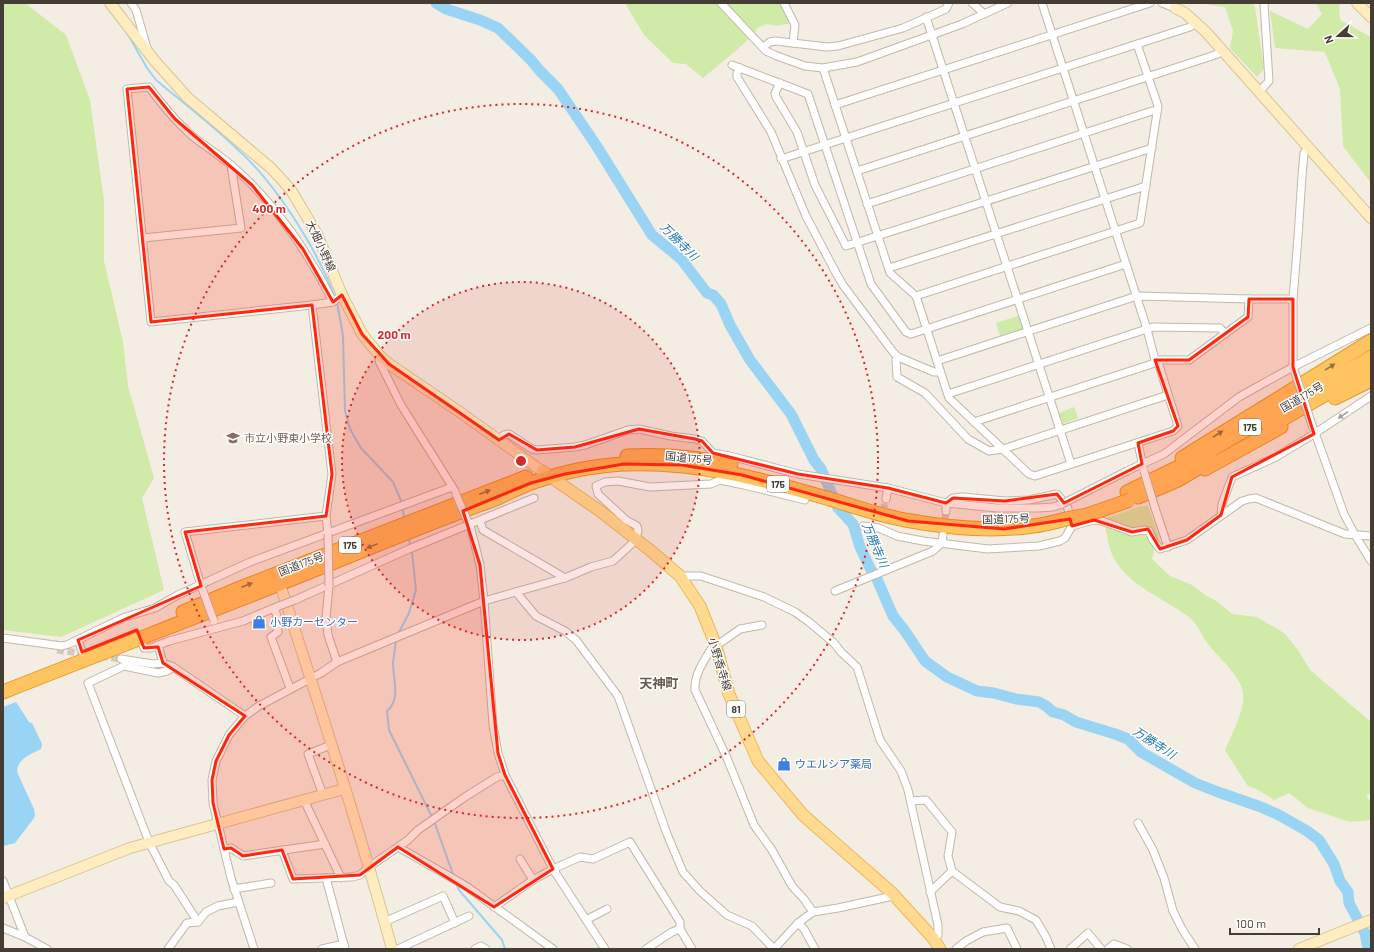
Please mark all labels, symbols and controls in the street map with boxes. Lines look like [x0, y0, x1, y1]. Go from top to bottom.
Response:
north arrow [1318, 16, 1358, 56]
text: N [1321, 34, 1336, 46]
text: 400 m [252, 201, 286, 215]
street label: 大畑小野線 [304, 218, 339, 273]
water label: 万勝寺川 [658, 219, 703, 265]
text: 200 m [378, 327, 410, 341]
one-way arrow [1324, 363, 1335, 371]
street label: 国道175号 [1278, 379, 1326, 414]
one-way arrow [1337, 411, 1348, 419]
road number: 175 [1239, 419, 1261, 435]
school or university icon: 市立小野東小学校 [225, 430, 241, 446]
place label: 市立小野東小学校 [244, 431, 332, 444]
one-way arrow [1212, 431, 1224, 438]
street label: 国道175号 [665, 449, 713, 466]
centre of rings [514, 454, 528, 468]
road number: 175 [767, 476, 789, 492]
one-way arrow [480, 488, 492, 494]
street label: 国道175号 [982, 511, 1030, 526]
water label: 万勝寺川 [860, 520, 893, 571]
road number: 175 [339, 537, 361, 553]
one-way arrow [366, 544, 378, 550]
street label: 国道175号 [276, 549, 325, 578]
one-way arrow [242, 582, 254, 588]
shop icon: 小野カーセンター [251, 614, 267, 630]
place label: 小野カーセンター [270, 615, 358, 628]
street label: 小野香寺線 [706, 636, 735, 692]
district label: 天神町 [639, 675, 679, 691]
road number: 81 [727, 701, 745, 717]
water label: 万勝寺川 [1131, 723, 1180, 762]
shop icon: ウエルシア薬局 [776, 756, 792, 772]
place label: ウエルシア薬局 [795, 757, 872, 770]
scale bar [1230, 910, 1319, 936]
text: 100 m [1236, 916, 1266, 930]

